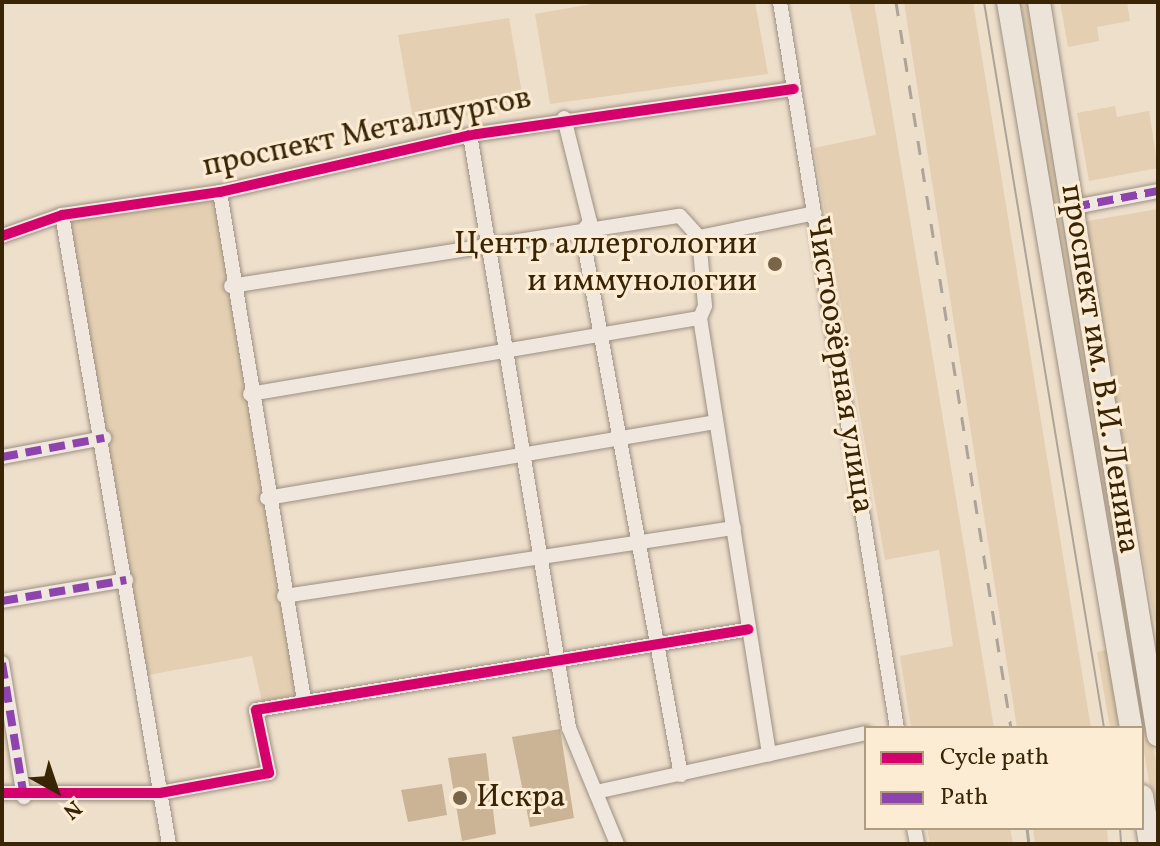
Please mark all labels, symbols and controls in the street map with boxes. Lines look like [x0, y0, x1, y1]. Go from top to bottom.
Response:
street label: проспект Металлургов [199, 79, 535, 187]
street label: проспект им. В.И. Ленина [1051, 181, 1147, 557]
street label: Чистоозёрная улица [796, 213, 882, 517]
place label: Центр аллергологии и иммунологии [454, 227, 757, 302]
marker: Центр аллергологии и иммунологии [764, 253, 786, 275]
legend [864, 726, 1144, 830]
text: Cycle path [940, 741, 1049, 775]
north arrow [16, 750, 96, 830]
place label: Искра [476, 779, 566, 817]
text: Path [940, 781, 988, 815]
marker: Искра [451, 789, 469, 807]
text: N [56, 792, 88, 826]

